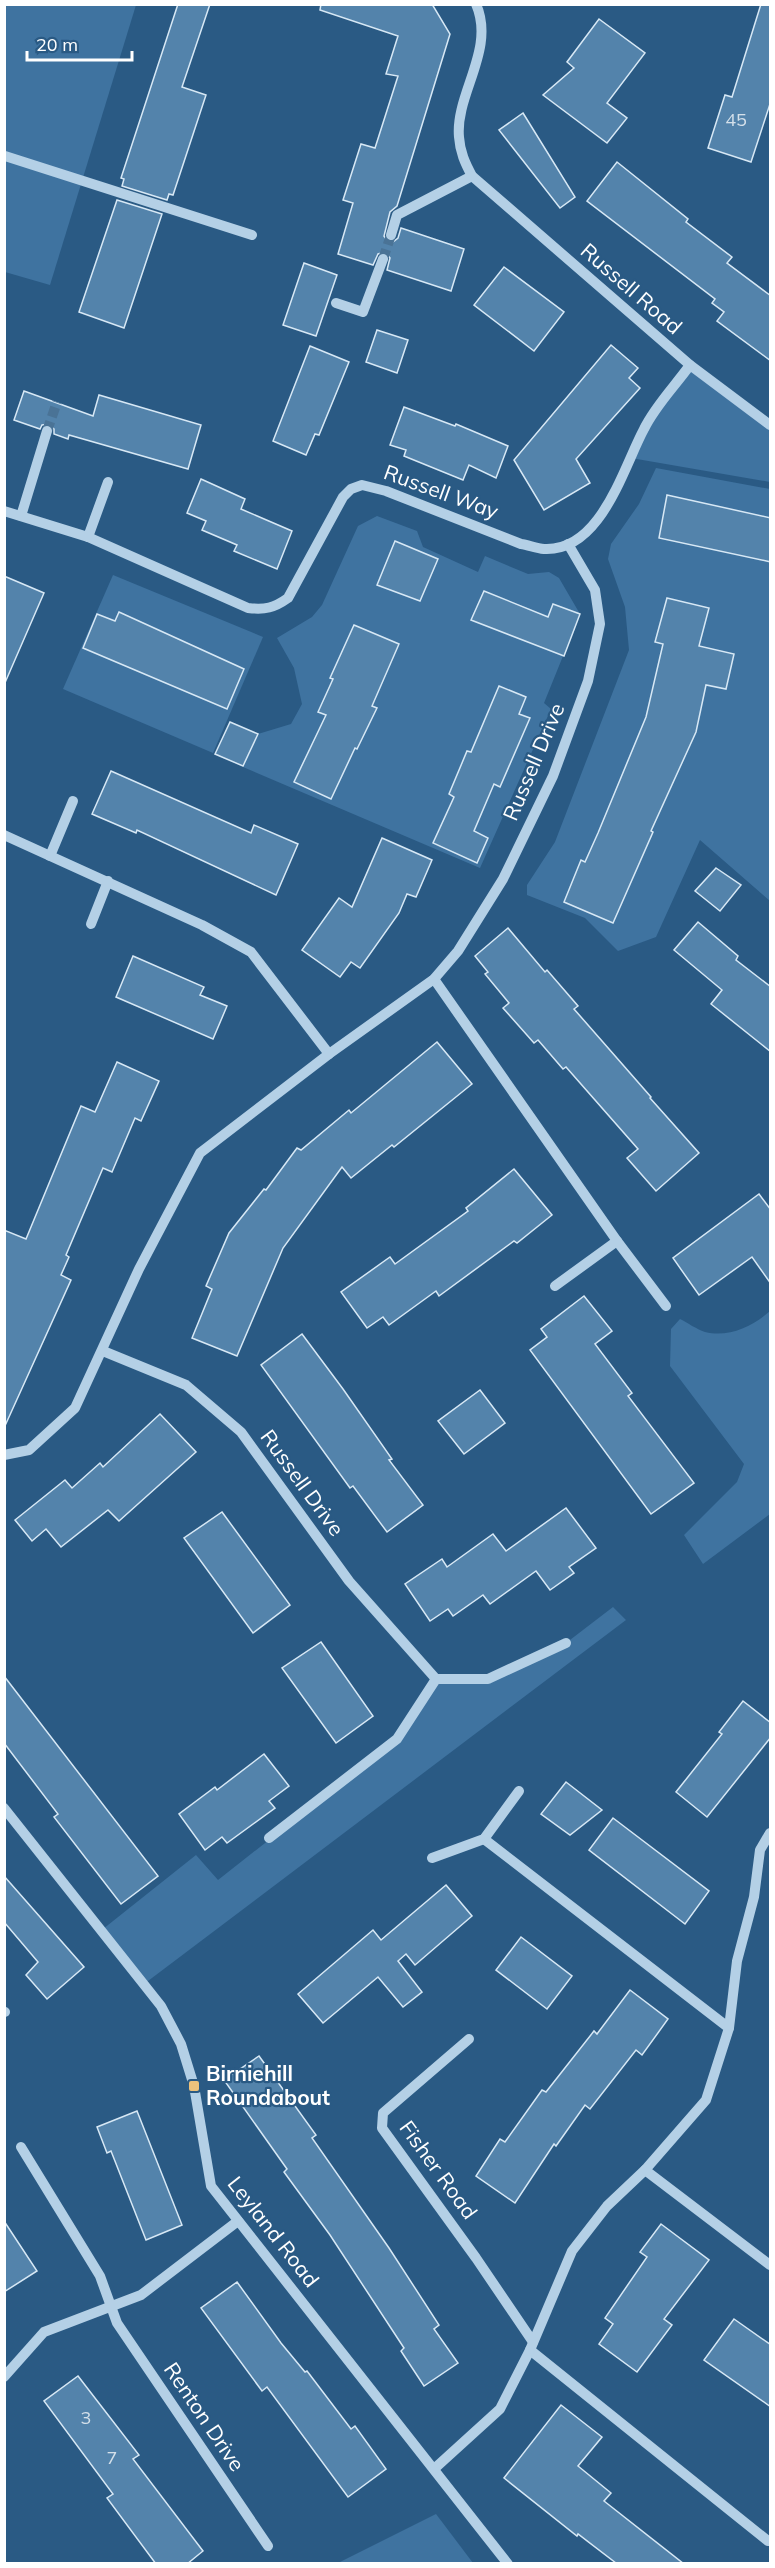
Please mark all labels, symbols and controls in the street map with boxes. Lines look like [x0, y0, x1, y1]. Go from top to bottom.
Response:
scale bar [27, 24, 132, 62]
text: 20 m [36, 33, 78, 56]
house number: 45 [725, 108, 747, 131]
street label: Russell Road [576, 237, 688, 339]
street label: Russell Way [380, 458, 502, 524]
street label: Russell Drive [497, 699, 569, 824]
street label: Russell Drive [256, 1424, 350, 1541]
place label: Birniehill Roundabout [206, 2060, 330, 2110]
marker: Birniehill Roundabout [187, 2079, 201, 2093]
street label: Fisher Road [394, 2115, 483, 2224]
street label: Leyland Road [223, 2171, 325, 2292]
street label: Renton Drive [159, 2357, 251, 2476]
house number: 3 [81, 2406, 91, 2429]
house number: 7 [107, 2446, 117, 2469]

